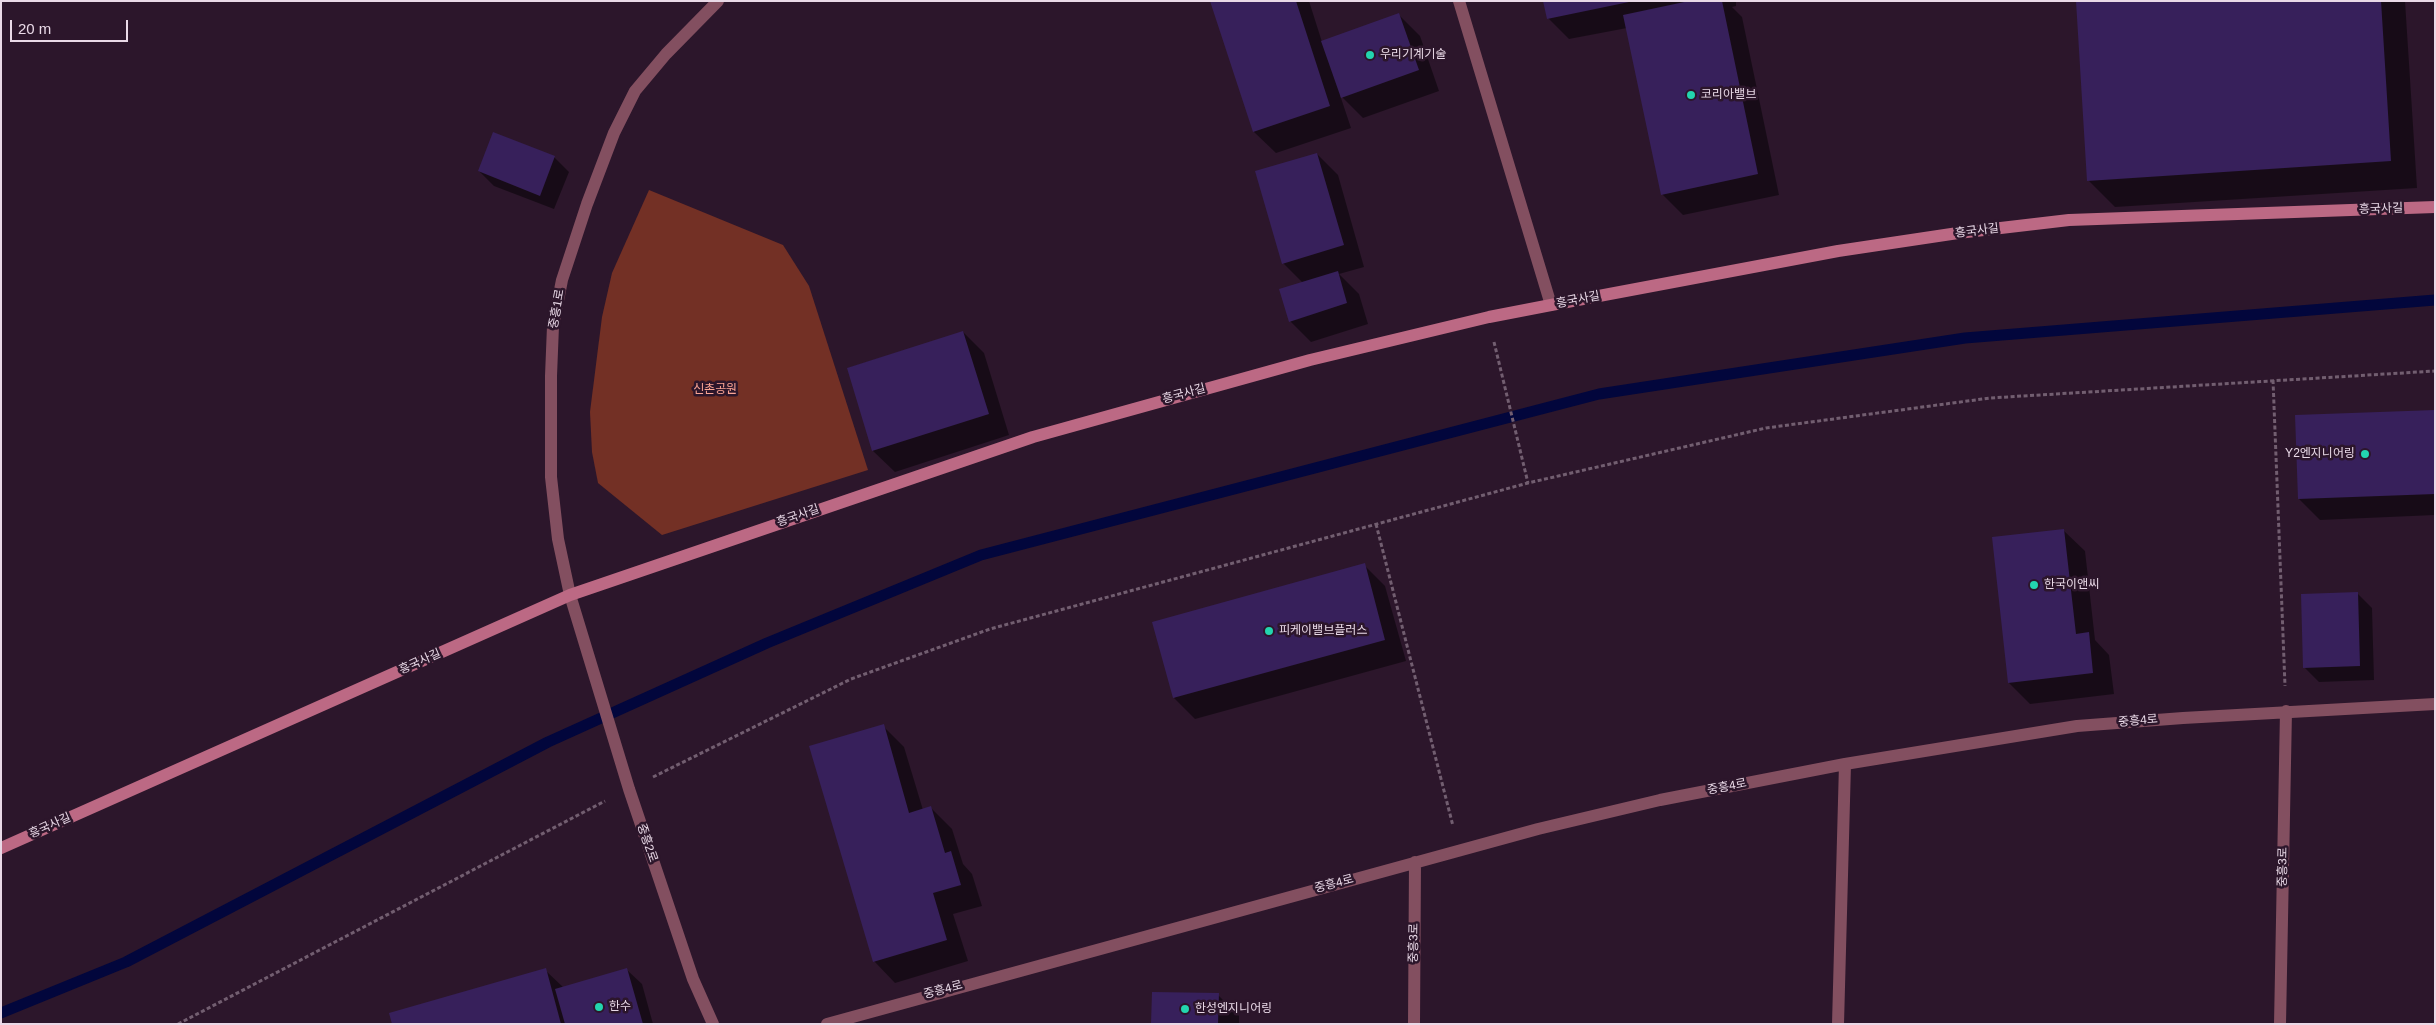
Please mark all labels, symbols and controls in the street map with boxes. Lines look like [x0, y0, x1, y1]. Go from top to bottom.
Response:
scale bar [12, 10, 130, 42]
text: 20 m [18, 20, 51, 37]
place label: 우리기계기술 [1380, 48, 1446, 62]
marker: 우리기계기술 [1364, 49, 1376, 61]
place label: 코리아밸브 [1701, 88, 1756, 102]
marker: 코리아밸브 [1685, 89, 1697, 101]
street label: 흥국사길 [2359, 201, 2403, 217]
street label: 흥국사길 [1954, 221, 2000, 241]
street label: 중흥1로 [546, 288, 568, 330]
street label: 흥국사길 [1555, 289, 1601, 311]
street label: 흥국사길 [1161, 381, 1207, 407]
park label: 신촌공원 [693, 383, 737, 397]
place label: Y2엔지니어링 [2285, 447, 2355, 461]
marker: Y2엔지니어링 [2359, 448, 2371, 460]
street label: 흥국사길 [775, 502, 821, 530]
place label: 한국이앤씨 [2044, 578, 2099, 592]
marker: 한국이앤씨 [2028, 579, 2040, 591]
place label: 피케이밸브플러스 [1279, 624, 1367, 638]
marker: 피케이밸브플러스 [1263, 625, 1275, 637]
street label: 흥국사길 [397, 646, 443, 678]
street label: 중흥4로 [2118, 712, 2158, 730]
street label: 중흥4로 [1706, 776, 1748, 798]
street label: 흥국사길 [27, 810, 73, 842]
street label: 중흥2로 [634, 822, 660, 864]
street label: 중흥3로 [2275, 847, 2291, 887]
street label: 중흥4로 [1313, 872, 1355, 896]
street label: 중흥3로 [1406, 923, 1422, 963]
street label: 중흥4로 [922, 978, 964, 1002]
place label: 한수 [609, 1000, 631, 1014]
marker: 한수 [593, 1001, 605, 1013]
place label: 한성엔지니어링 [1195, 1002, 1272, 1016]
marker: 한성엔지니어링 [1179, 1003, 1191, 1015]

